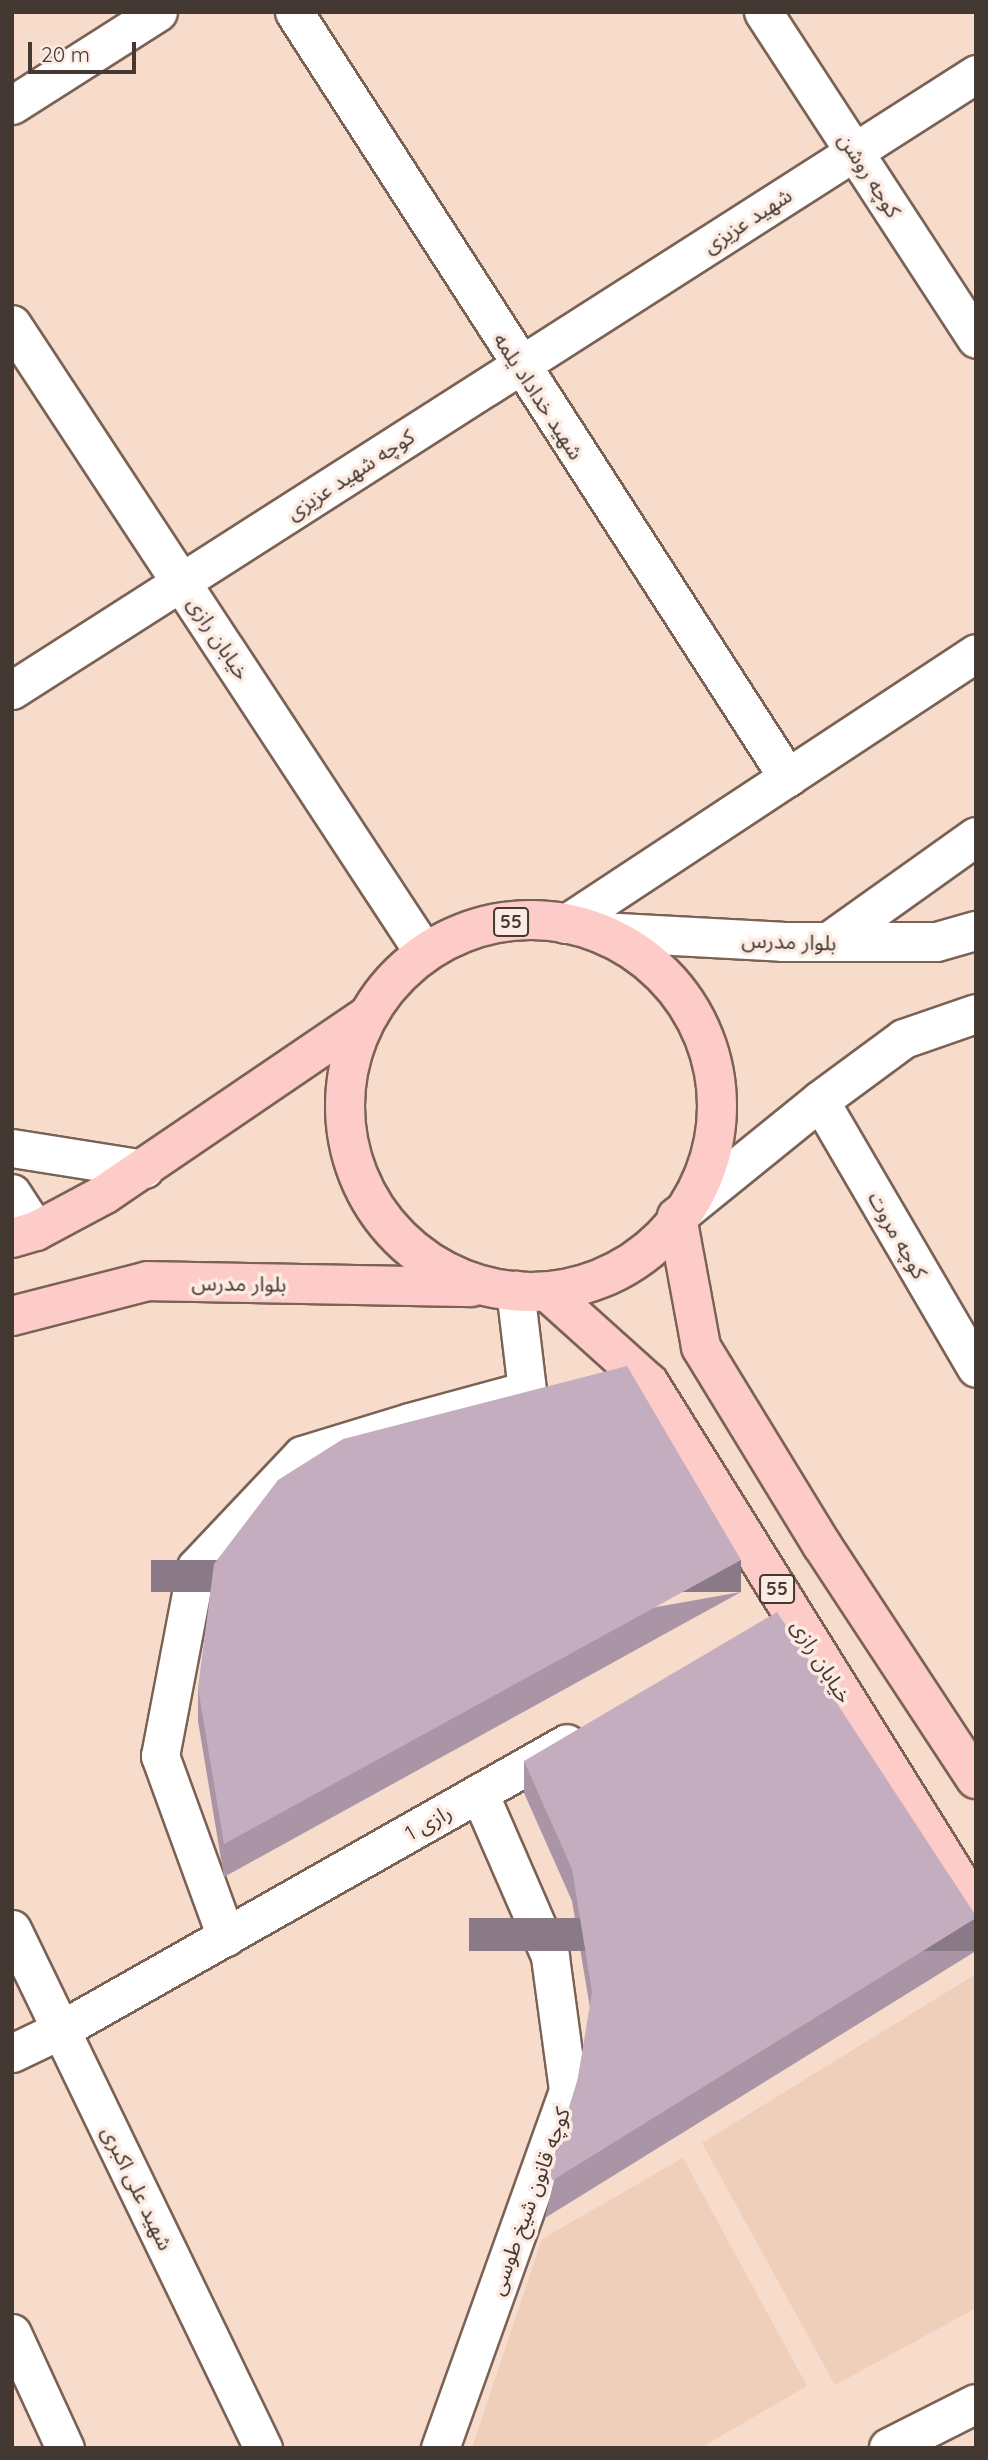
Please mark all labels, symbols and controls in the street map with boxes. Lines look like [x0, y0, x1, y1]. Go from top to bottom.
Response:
scale bar [32, 28, 140, 72]
text: 20 m [41, 41, 90, 67]
street label: کوچه روشن [833, 128, 907, 222]
street label: شهید عزیزی [698, 182, 796, 258]
street label: شهید خداداد یلمه [489, 328, 589, 464]
street label: کوچه شهید عزیزی [281, 423, 419, 525]
street label: خیابان رازی [183, 592, 255, 684]
road number: 55 [492, 906, 530, 938]
street label: بلوار مدرس [741, 927, 837, 955]
street label: کوچه مروت [863, 1187, 933, 1283]
street label: بلوار مدرس [191, 1270, 287, 1296]
road number: 55 [758, 1574, 796, 1604]
street label: خیابان رازی [786, 1614, 858, 1708]
street label: رازی 1 [400, 1799, 456, 1845]
street label: کوچه قانون شیخ طوسی [483, 2104, 575, 2298]
street label: شهید علی اکبری [97, 2122, 179, 2254]

